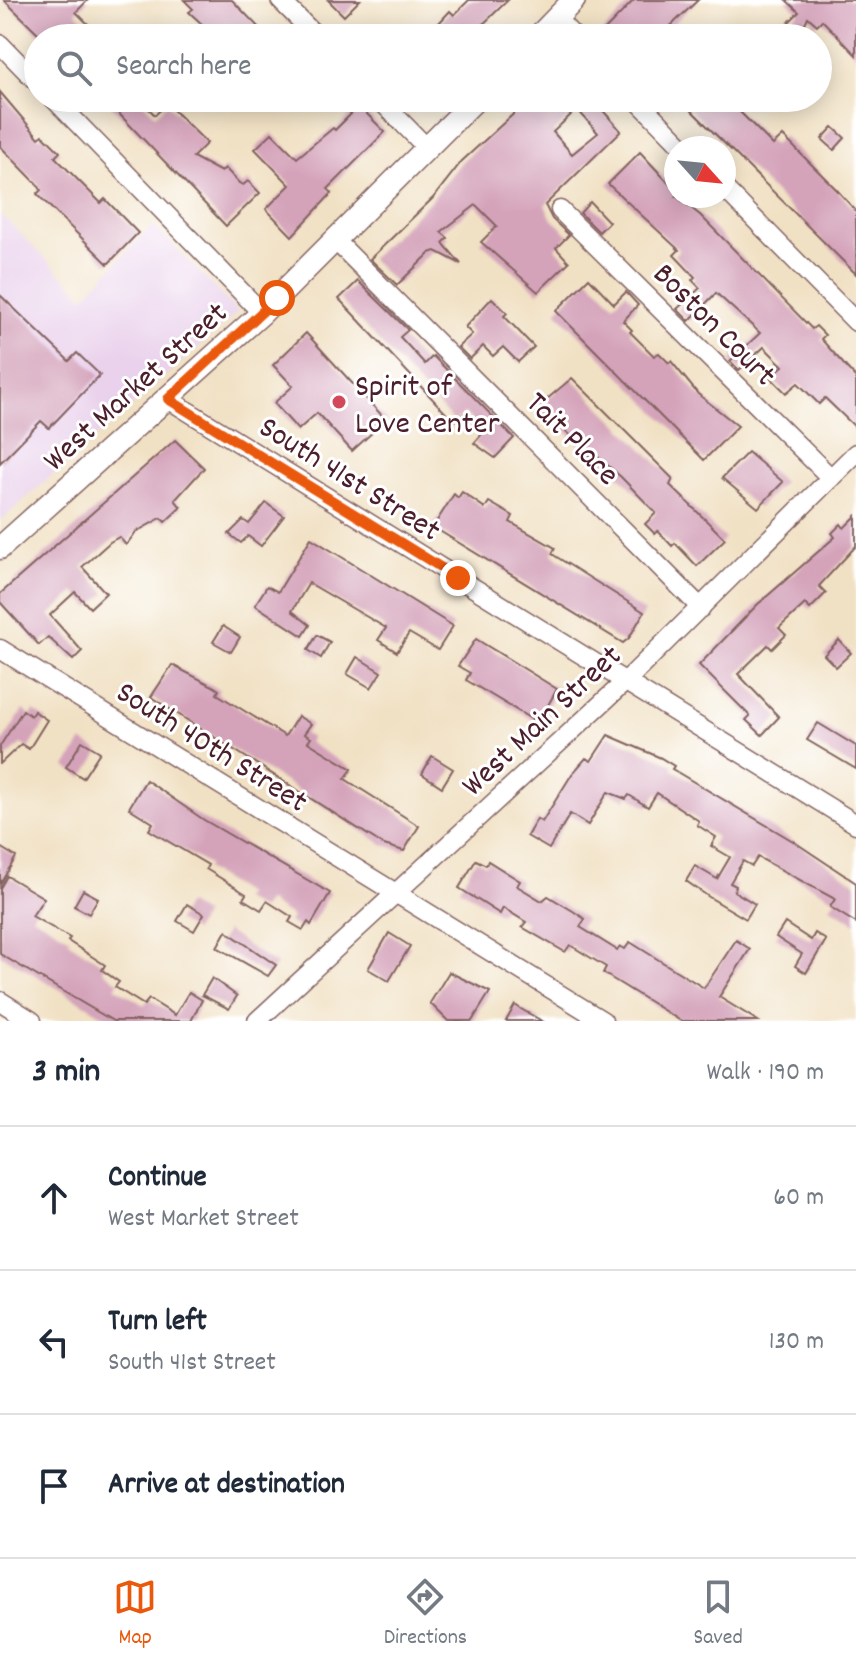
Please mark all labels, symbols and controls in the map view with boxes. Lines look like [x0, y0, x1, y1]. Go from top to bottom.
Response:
search box [24, 24, 832, 112]
icon: search [52, 46, 96, 90]
text: Search here [116, 47, 252, 90]
north arrow [664, 136, 736, 208]
street label: Boston Court [640, 254, 785, 399]
route start [259, 280, 295, 316]
street label: West Market Street [35, 293, 240, 484]
place label: Spirit of Love Center [355, 366, 500, 449]
street label: Tait Place [513, 383, 628, 498]
marker: Spirit of Love Center [330, 393, 348, 411]
street label: South 41st Street [249, 407, 448, 556]
route end [440, 560, 476, 596]
street label: West Main Street [453, 636, 634, 809]
street label: South 40th Street [106, 672, 315, 827]
text: 3 min [32, 1049, 100, 1098]
text: Walk · 190 m [707, 1055, 824, 1092]
text: Continue [108, 1158, 207, 1201]
icon: ahead [32, 1176, 76, 1220]
text: 60 m [773, 1180, 824, 1217]
text: West Market Street [108, 1201, 299, 1238]
text: Turn left [108, 1302, 207, 1345]
icon: left [32, 1320, 76, 1364]
text: 130 m [769, 1324, 824, 1361]
text: South 41st Street [108, 1345, 276, 1382]
icon: arrive [32, 1464, 76, 1508]
text: Arrive at destination [108, 1465, 345, 1508]
tab: Map [113, 1575, 157, 1654]
tab: Directions [384, 1575, 467, 1654]
tab: Saved [694, 1575, 743, 1654]

